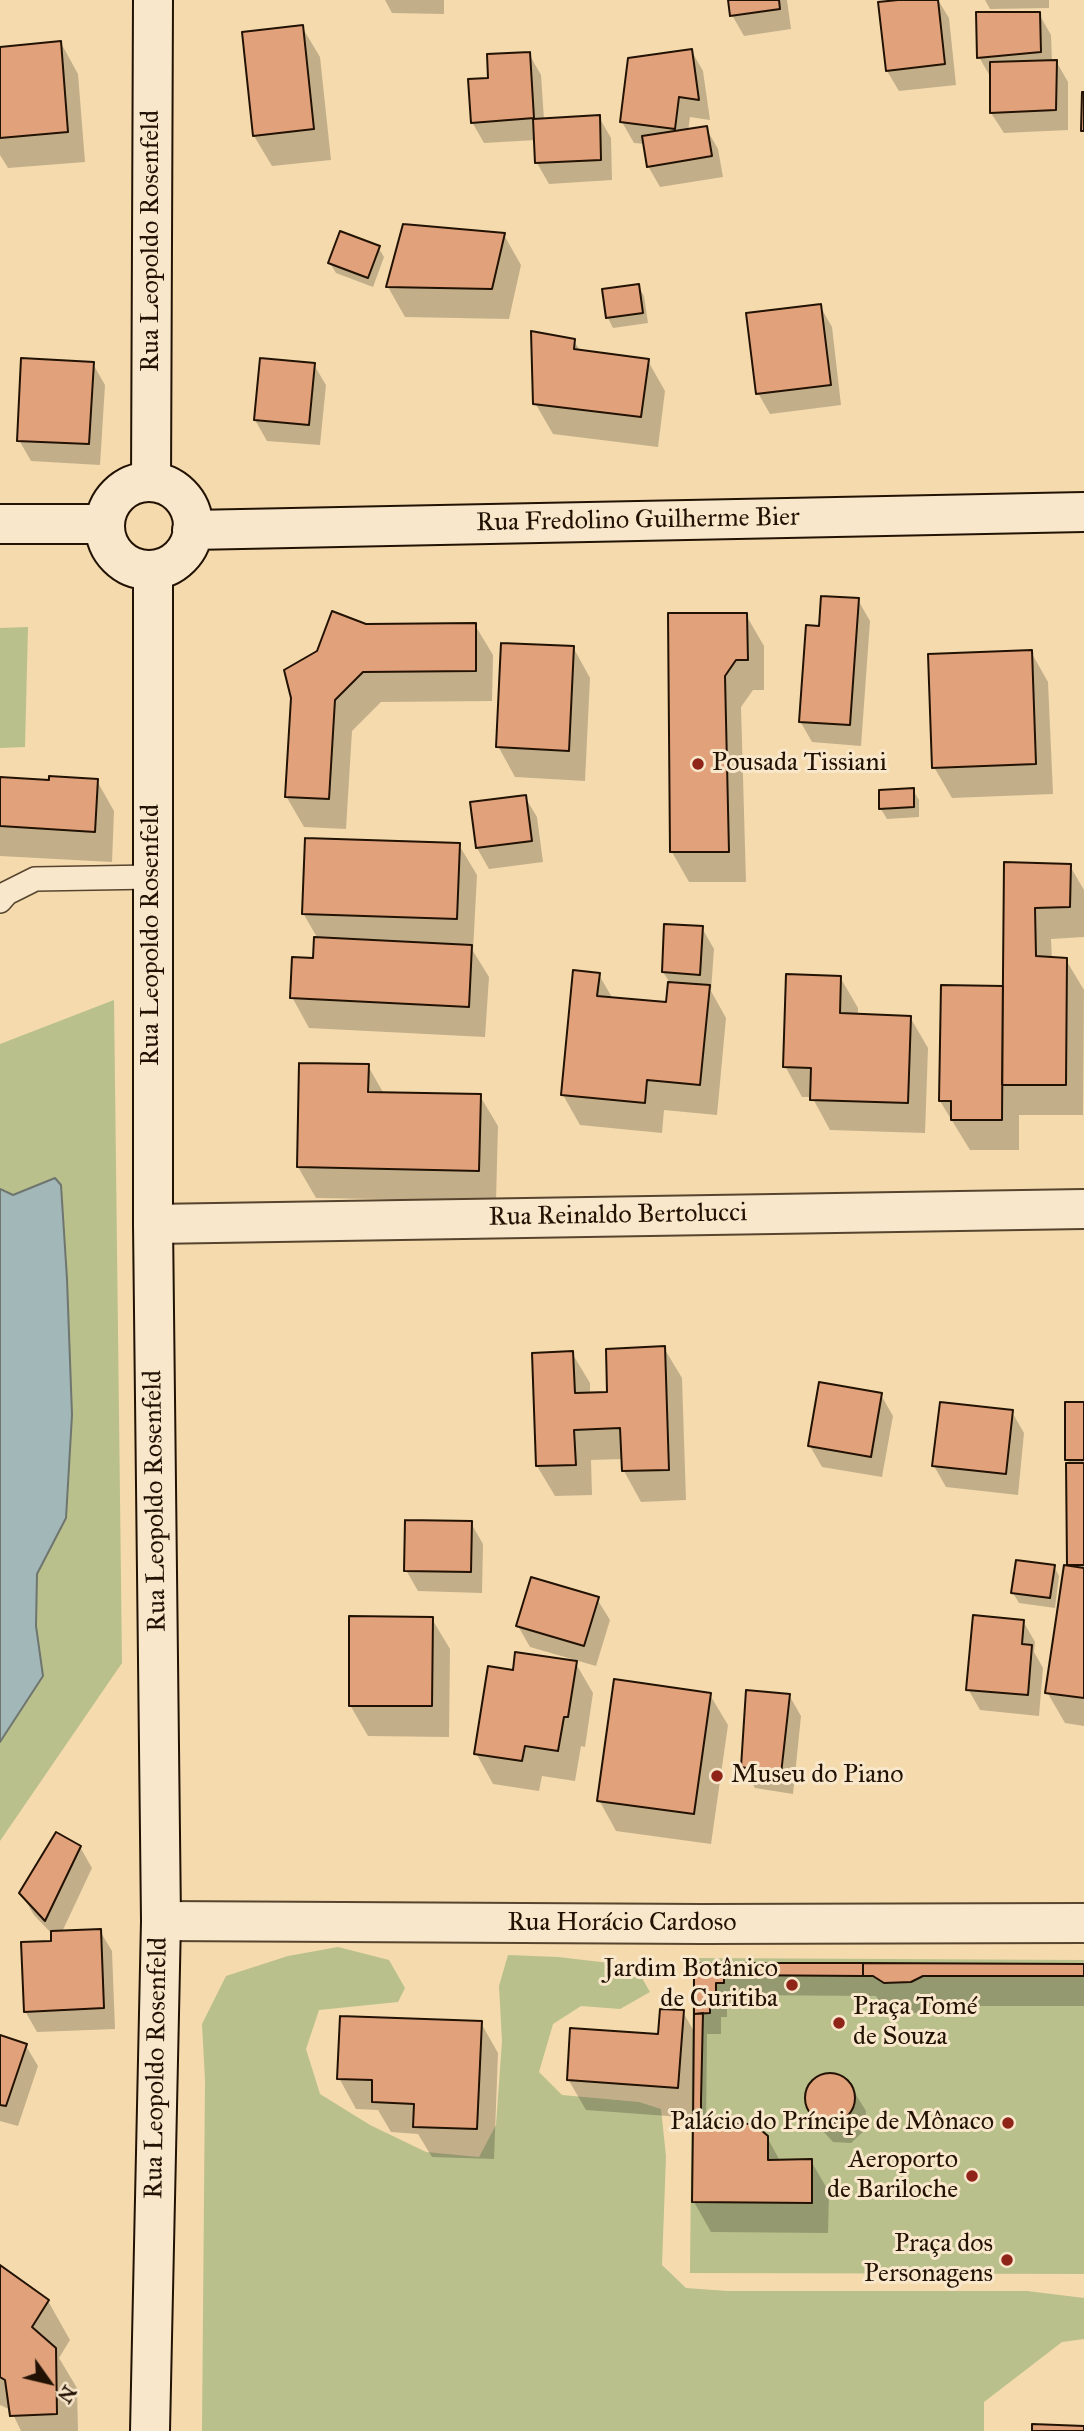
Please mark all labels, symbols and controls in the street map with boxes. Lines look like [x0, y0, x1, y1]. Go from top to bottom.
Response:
street label: Rua Leopoldo Rosenfeld [136, 110, 168, 372]
street label: Rua Fredolino Guilherme Bier [476, 503, 800, 539]
place label: Pousada Tissiani [712, 748, 887, 780]
marker: Pousada Tissiani [690, 756, 706, 772]
street label: Rua Leopoldo Rosenfeld [136, 804, 168, 1066]
street label: Rua Reinaldo Bertolucci [488, 1198, 748, 1234]
street label: Rua Leopoldo Rosenfeld [138, 1370, 174, 1632]
place label: Museu do Piano [731, 1760, 903, 1792]
marker: Museu do Piano [709, 1768, 725, 1784]
street label: Rua Horácio Cardoso [508, 1908, 736, 1940]
street label: Rua Leopoldo Rosenfeld [139, 1937, 175, 2199]
place label: Jardim Botânico de Curitiba [604, 1954, 778, 2016]
marker: Jardim Botânico de Curitiba [784, 1977, 800, 1993]
place label: Praça Tomé de Souza [853, 1992, 977, 2054]
marker: Praça Tomé de Souza [831, 2015, 847, 2031]
place label: Palácio do Príncipe de Mônaco [670, 2107, 994, 2139]
marker: Palácio do Príncipe de Mônaco [1000, 2115, 1016, 2131]
place label: Aeroporto de Bariloche [827, 2145, 958, 2206]
marker: Aeroporto de Bariloche [964, 2168, 980, 2184]
place label: Praça dos Personagens [864, 2229, 993, 2290]
marker: Praça dos Personagens [999, 2252, 1015, 2268]
north arrow [14, 2347, 84, 2417]
text: N [53, 2381, 81, 2407]

